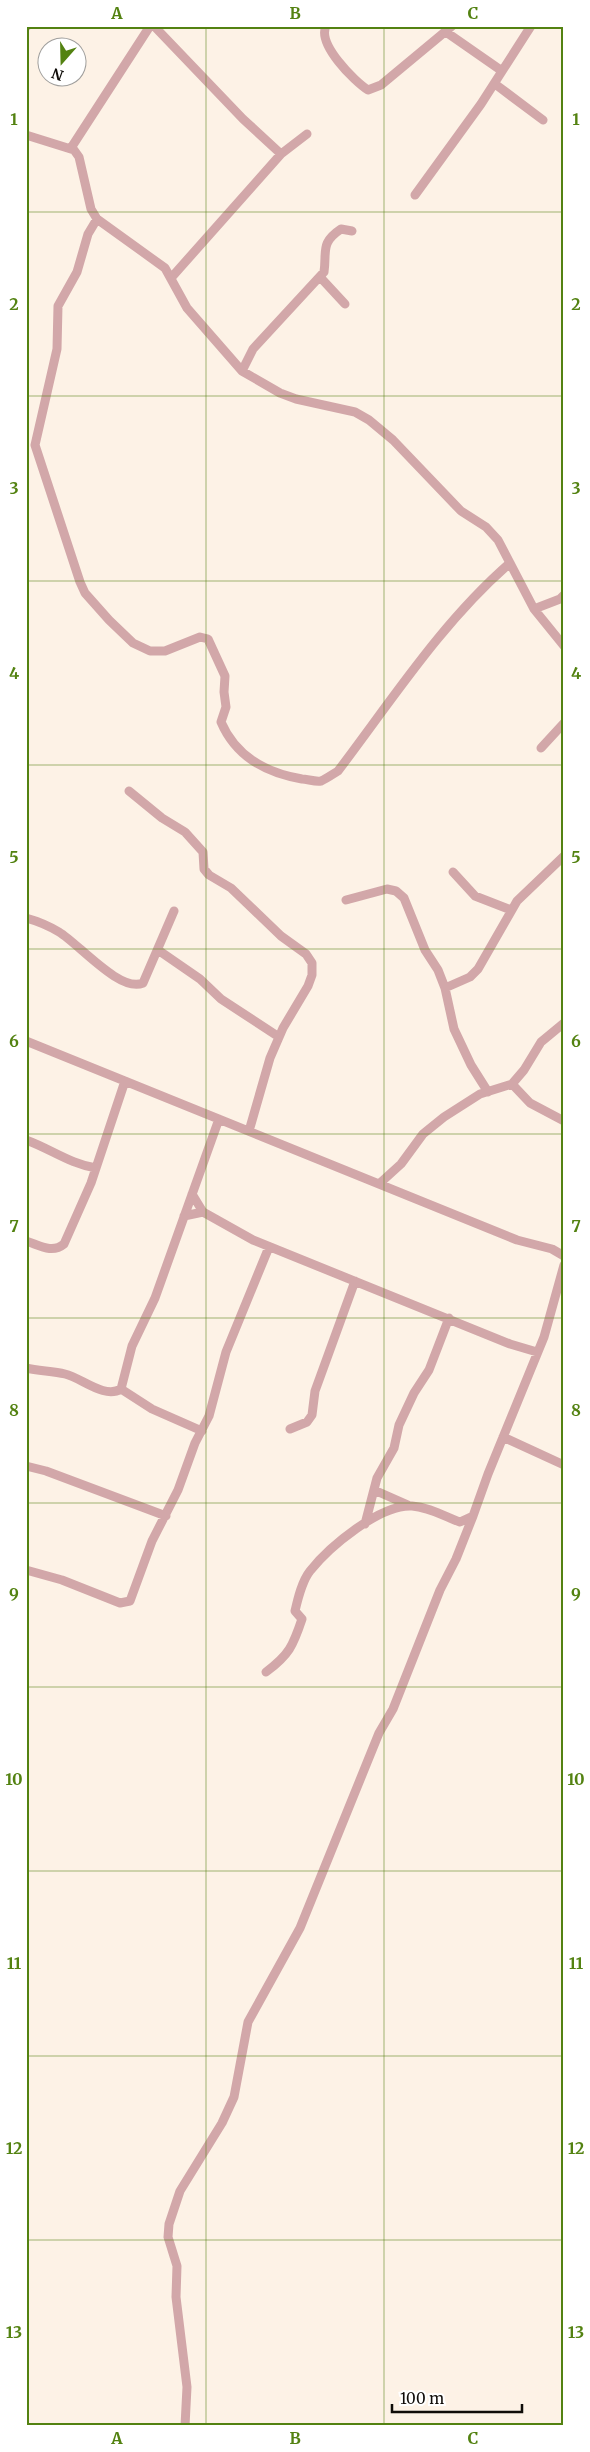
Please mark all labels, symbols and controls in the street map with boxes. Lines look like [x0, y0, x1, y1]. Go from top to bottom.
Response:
text: A [110, 3, 123, 23]
text: B [289, 3, 301, 23]
text: C [468, 3, 478, 23]
north arrow [38, 38, 88, 88]
text: N [49, 64, 66, 85]
text: 1 [10, 109, 18, 129]
text: 1 [572, 109, 580, 129]
text: 2 [9, 294, 19, 314]
text: 2 [571, 294, 581, 314]
text: 3 [9, 478, 19, 498]
text: 3 [571, 478, 581, 498]
text: 4 [9, 663, 19, 683]
text: 4 [571, 663, 581, 683]
text: 5 [9, 847, 19, 867]
text: 5 [571, 847, 581, 867]
text: 6 [9, 1031, 19, 1051]
text: 6 [571, 1031, 581, 1051]
text: 7 [9, 1216, 19, 1236]
text: 7 [571, 1216, 581, 1236]
text: 8 [9, 1400, 19, 1420]
text: 8 [571, 1400, 581, 1420]
text: 9 [9, 1584, 19, 1604]
text: 9 [571, 1584, 581, 1604]
text: 10 [5, 1769, 23, 1789]
text: 10 [567, 1769, 585, 1789]
text: 11 [7, 1953, 22, 1973]
text: 11 [569, 1953, 584, 1973]
text: 12 [6, 2138, 22, 2158]
text: 12 [568, 2138, 584, 2158]
text: 13 [6, 2322, 22, 2342]
text: 13 [568, 2322, 584, 2342]
scale bar [392, 2382, 522, 2414]
text: 100 m [400, 2389, 444, 2408]
text: A [110, 2428, 123, 2448]
text: B [289, 2428, 301, 2448]
text: C [468, 2428, 478, 2448]

